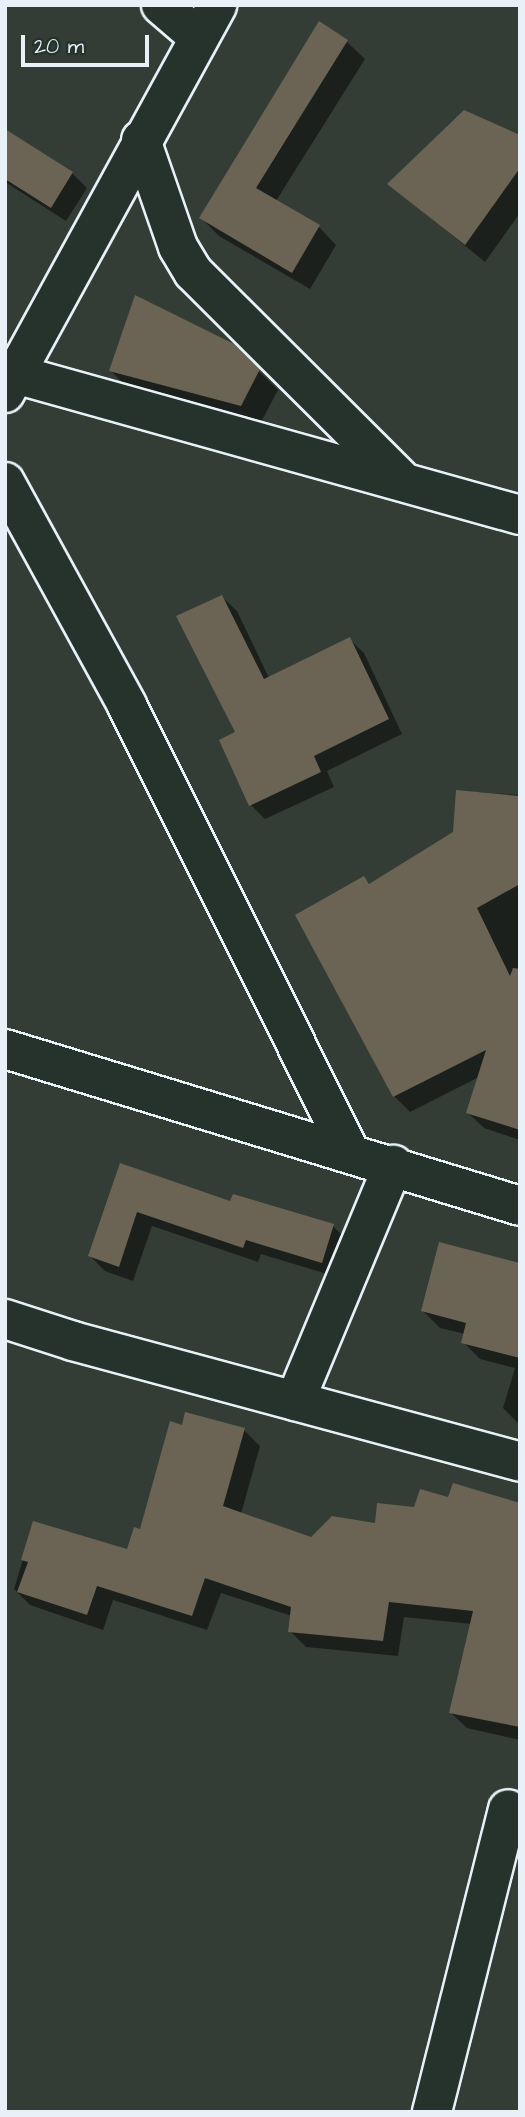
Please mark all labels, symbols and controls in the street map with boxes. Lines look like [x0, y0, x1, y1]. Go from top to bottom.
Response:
scale bar [24, 21, 152, 65]
text: 20 m [34, 32, 84, 61]

